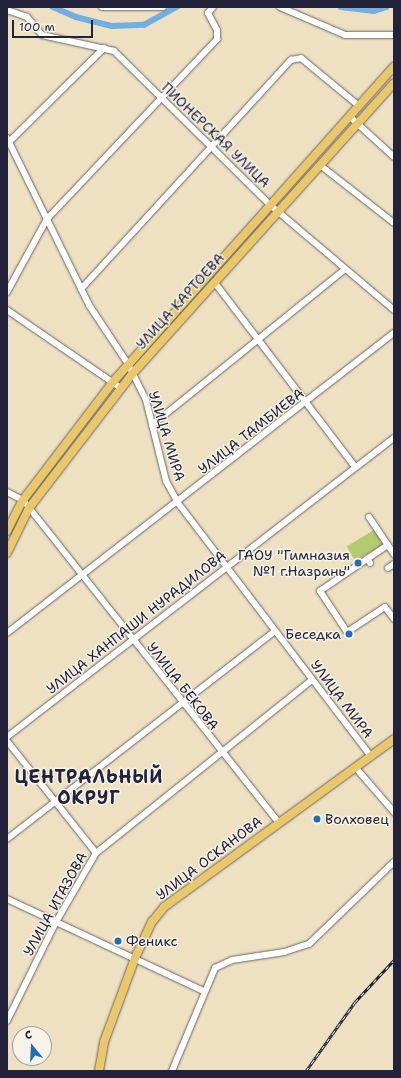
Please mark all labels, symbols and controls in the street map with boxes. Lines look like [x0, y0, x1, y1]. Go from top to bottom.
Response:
scale bar [14, 12, 95, 38]
text: 100 m [19, 19, 55, 35]
street label: ПИОНЕРСКАЯ УЛИЦА [158, 79, 274, 191]
street label: УЛИЦА КАРТОЕВА [132, 249, 228, 353]
street label: УЛИЦА ТАМБИЕВА [195, 385, 307, 477]
street label: УЛИЦА МИРА [145, 389, 189, 483]
street label: УЛИЦА ХАНПАШИ НУРАДИЛОВА [43, 547, 229, 697]
place label: ГАОУ "Гимназия №1 г.Назрань" [238, 547, 350, 580]
marker: ГАОУ "Гимназия №1 г.Назрань" [353, 558, 363, 568]
place label: Беседка [285, 626, 341, 642]
marker: Беседка [344, 629, 354, 639]
street label: УЛИЦА БЕКОВА [143, 639, 223, 733]
street label: УЛИЦА МИРА [307, 657, 377, 741]
district label: ЦЕНТРАЛЬНЫЙ ОКРУГ [15, 767, 163, 810]
place label: Волховец [325, 811, 389, 827]
street label: УЛИЦА ОСКАНОВА [153, 813, 265, 903]
marker: Волховец [312, 814, 322, 824]
street label: УЛИЦА ИТАЗОВА [20, 849, 90, 959]
place label: Феникс [126, 933, 178, 949]
marker: Феникс [113, 936, 123, 946]
north arrow [12, 1026, 52, 1066]
text: С [23, 1027, 34, 1043]

